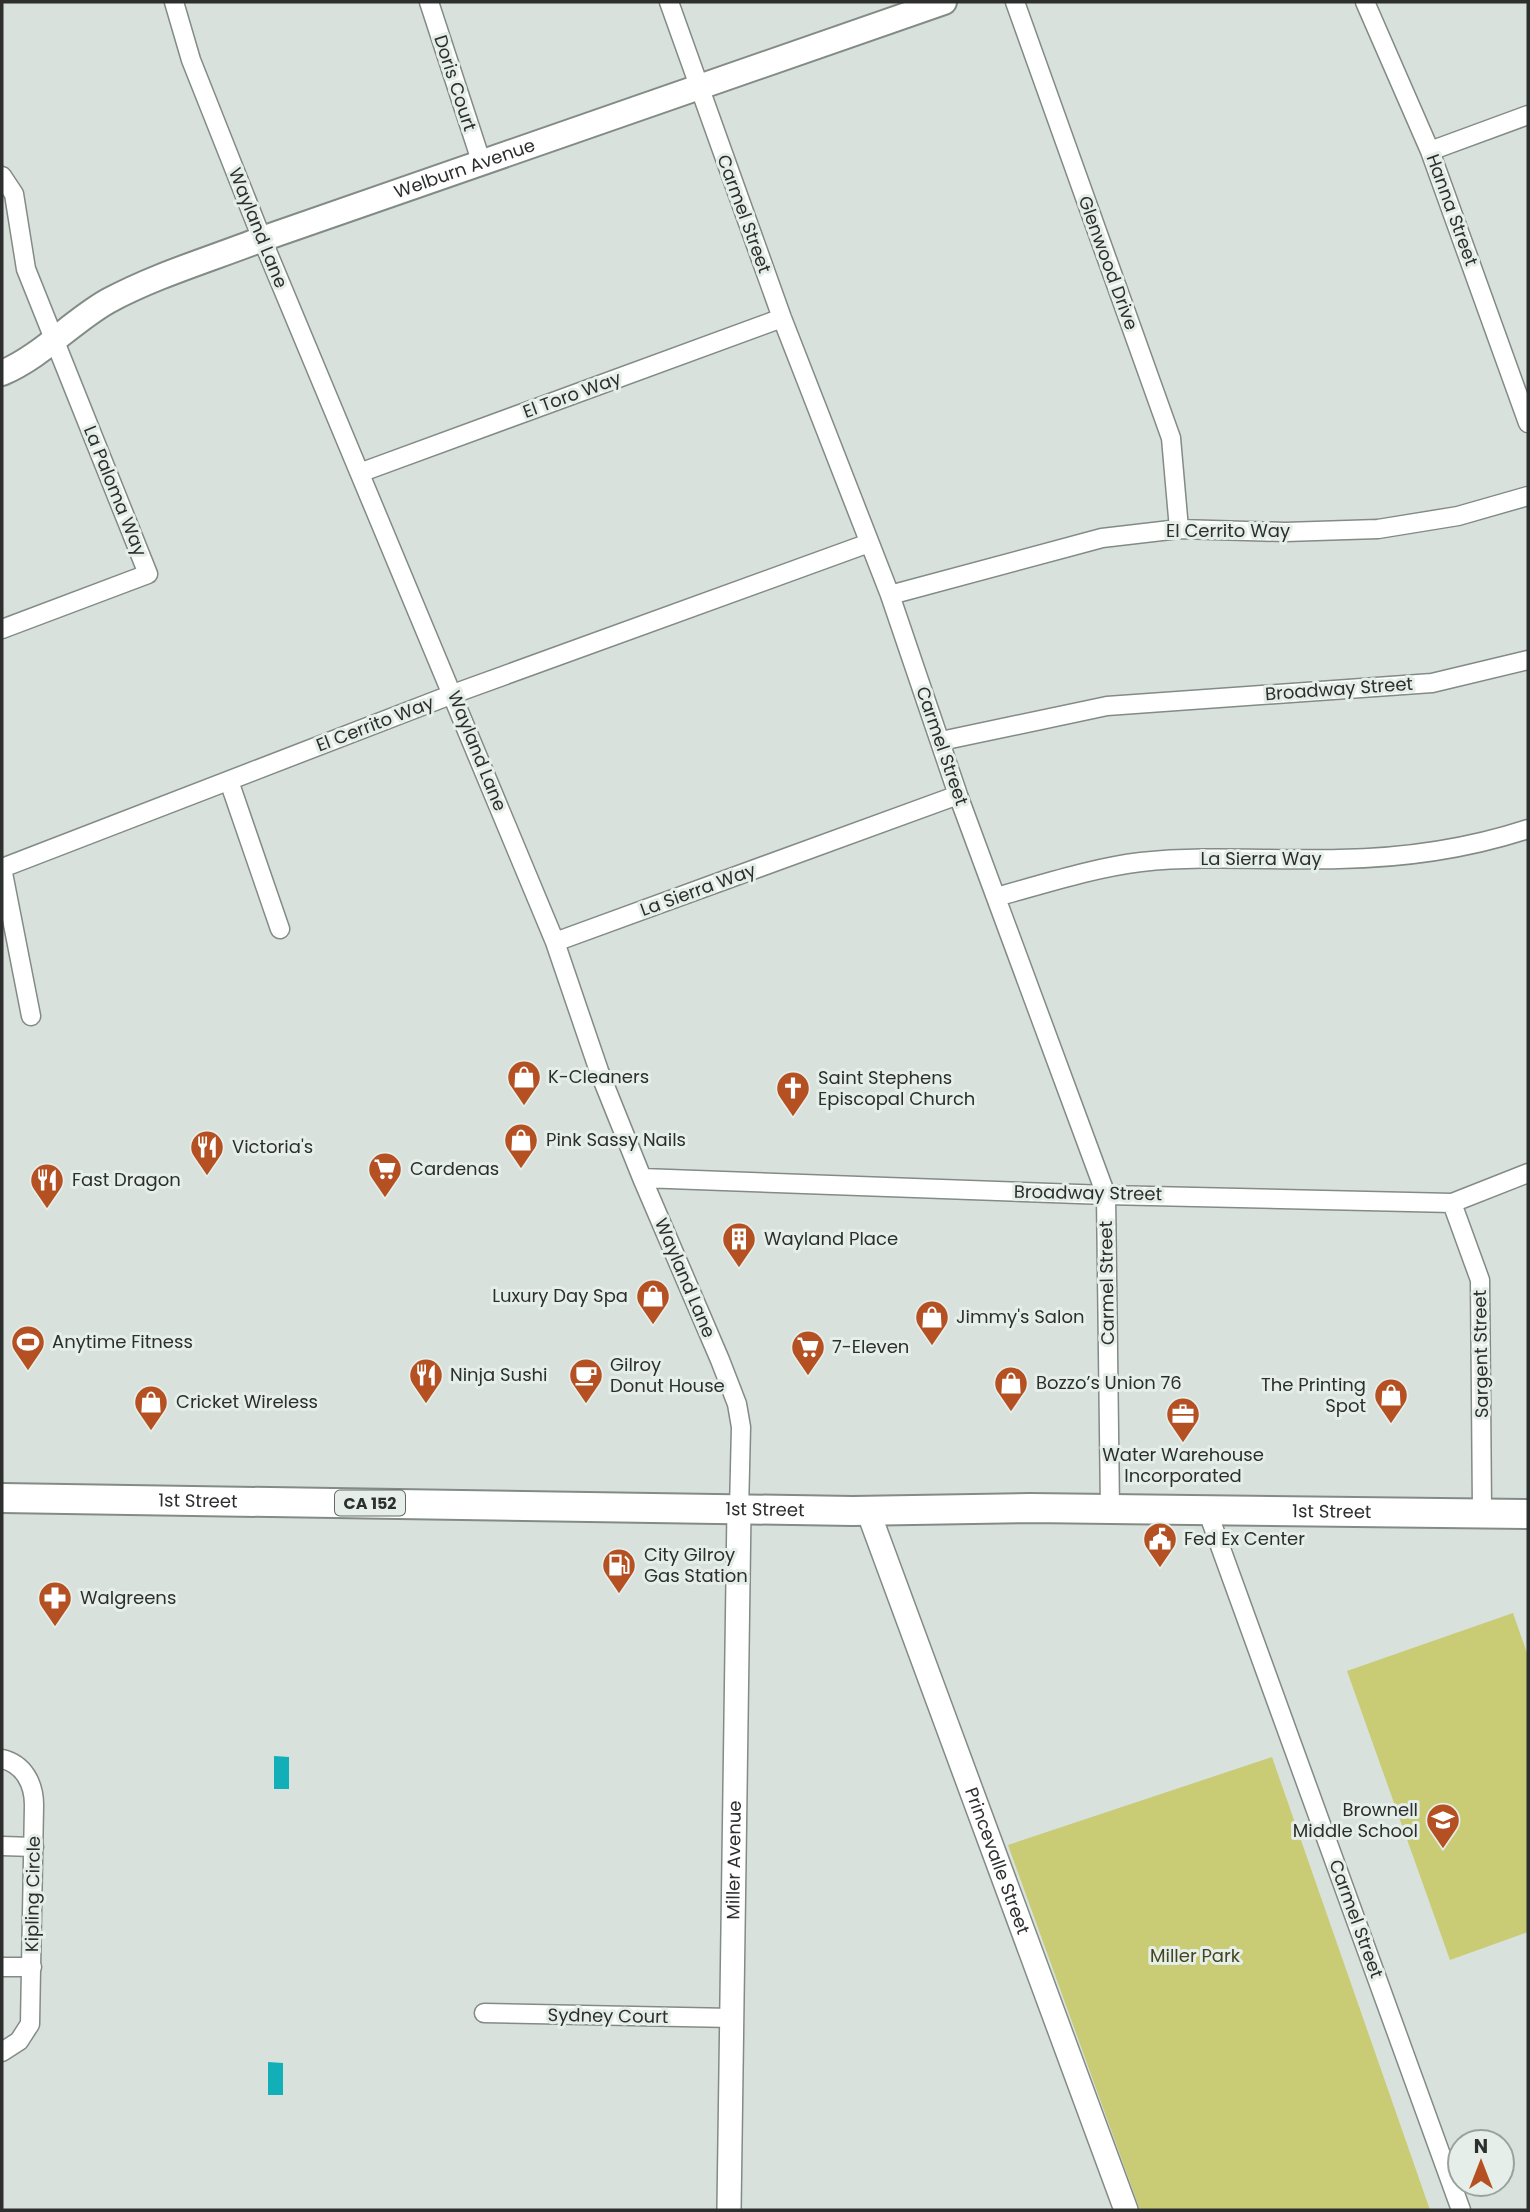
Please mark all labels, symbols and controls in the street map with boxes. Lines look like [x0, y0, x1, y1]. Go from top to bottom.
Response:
street label: Doris Court [428, 32, 483, 134]
street label: Welburn Avenue [391, 132, 538, 204]
street label: Hanna Street [1421, 150, 1484, 269]
street label: Carmel Street [711, 151, 777, 277]
street label: Wayland Lane [223, 164, 294, 292]
street label: Glenwood Drive [1073, 192, 1144, 333]
street label: El Toro Way [519, 365, 624, 424]
street label: La Paloma Way [78, 422, 153, 560]
street label: El Cerrito Way [1166, 518, 1290, 543]
street label: Broadway Street [1264, 671, 1414, 706]
street label: Carmel Street [910, 683, 975, 809]
street label: Wayland Lane [442, 687, 513, 815]
street label: El Cerrito Way [312, 690, 437, 757]
street label: La Sierra Way [1200, 846, 1322, 871]
street label: La Sierra Way [637, 857, 759, 922]
shop icon: K-Cleaners [505, 1058, 543, 1107]
place label: K-Cleaners [548, 1064, 649, 1089]
place label: Saint Stephens Episcopal Church [818, 1065, 975, 1111]
church icon: Saint Stephens Episcopal Church [774, 1069, 812, 1118]
shop icon: Pink Sassy Nails [502, 1121, 540, 1170]
place label: Pink Sassy Nails [546, 1127, 686, 1152]
restaurant icon: Victoria's [188, 1128, 226, 1177]
place label: Victoria's [232, 1134, 313, 1159]
supermarket icon: Cardenas [366, 1150, 404, 1199]
place label: Cardenas [410, 1156, 499, 1181]
restaurant icon: Fast Dragon [28, 1161, 66, 1210]
place label: Fast Dragon [72, 1167, 181, 1192]
street label: Broadway Street [1014, 1179, 1162, 1206]
street label: Wayland Lane [649, 1214, 722, 1341]
building icon: Wayland Place [720, 1220, 758, 1269]
street label: Carmel Street [1093, 1221, 1120, 1345]
place label: Wayland Place [764, 1226, 898, 1251]
shop icon: Luxury Day Spa [634, 1277, 672, 1326]
place label: Luxury Day Spa [492, 1283, 628, 1308]
street label: Sargent Street [1467, 1290, 1494, 1418]
shop icon: Jimmy's Salon [913, 1298, 951, 1347]
place label: Jimmy's Salon [956, 1304, 1084, 1329]
sports icon: Anytime Fitness [9, 1323, 47, 1372]
supermarket icon: 7-Eleven [789, 1328, 827, 1377]
place label: Anytime Fitness [52, 1329, 193, 1354]
place label: 7-Eleven [832, 1334, 909, 1359]
place label: Gilroy Donut House [610, 1352, 725, 1398]
restaurant icon: Ninja Sushi [407, 1356, 445, 1405]
cafe icon: Gilroy Donut House [567, 1356, 605, 1405]
place label: Ninja Sushi [450, 1362, 547, 1387]
shop icon: Bozzo’s Union 76 [992, 1364, 1030, 1413]
place label: Bozzo’s Union 76 [1036, 1370, 1182, 1395]
place label: The Printing Spot [1261, 1372, 1366, 1418]
shop icon: The Printing Spot [1372, 1376, 1410, 1425]
shop icon: Cricket Wireless [132, 1383, 170, 1432]
place label: Cricket Wireless [176, 1389, 318, 1414]
office icon: Water Warehouse Incorporated [1164, 1395, 1202, 1444]
place label: Water Warehouse Incorporated [1102, 1442, 1264, 1488]
street label: 1st Street [158, 1487, 238, 1514]
road number: CA 152 [335, 1490, 405, 1516]
street label: 1st Street [725, 1496, 805, 1522]
street label: 1st Street [1292, 1498, 1372, 1524]
public building icon: Fed Ex Center [1141, 1520, 1179, 1569]
place label: Fed Ex Center [1184, 1526, 1305, 1551]
place label: City Gilroy Gas Station [644, 1542, 748, 1588]
fuel station icon: City Gilroy Gas Station [600, 1546, 638, 1595]
pharmacy icon: Walgreens [36, 1579, 74, 1628]
place label: Walgreens [80, 1585, 176, 1610]
street label: Princevalle Street [959, 1784, 1036, 1938]
place label: Brownell Middle School [1293, 1797, 1418, 1843]
street label: Miller Avenue [720, 1800, 747, 1920]
school or university icon: Brownell Middle School [1424, 1801, 1462, 1850]
street label: Kipling Circle [19, 1836, 46, 1952]
street label: Carmel Street [1323, 1856, 1389, 1982]
park label: Miller Park [1150, 1943, 1241, 1968]
street label: Sydney Court [547, 2002, 669, 2029]
north arrow [1446, 2128, 1516, 2198]
text: N [1474, 2133, 1488, 2160]

